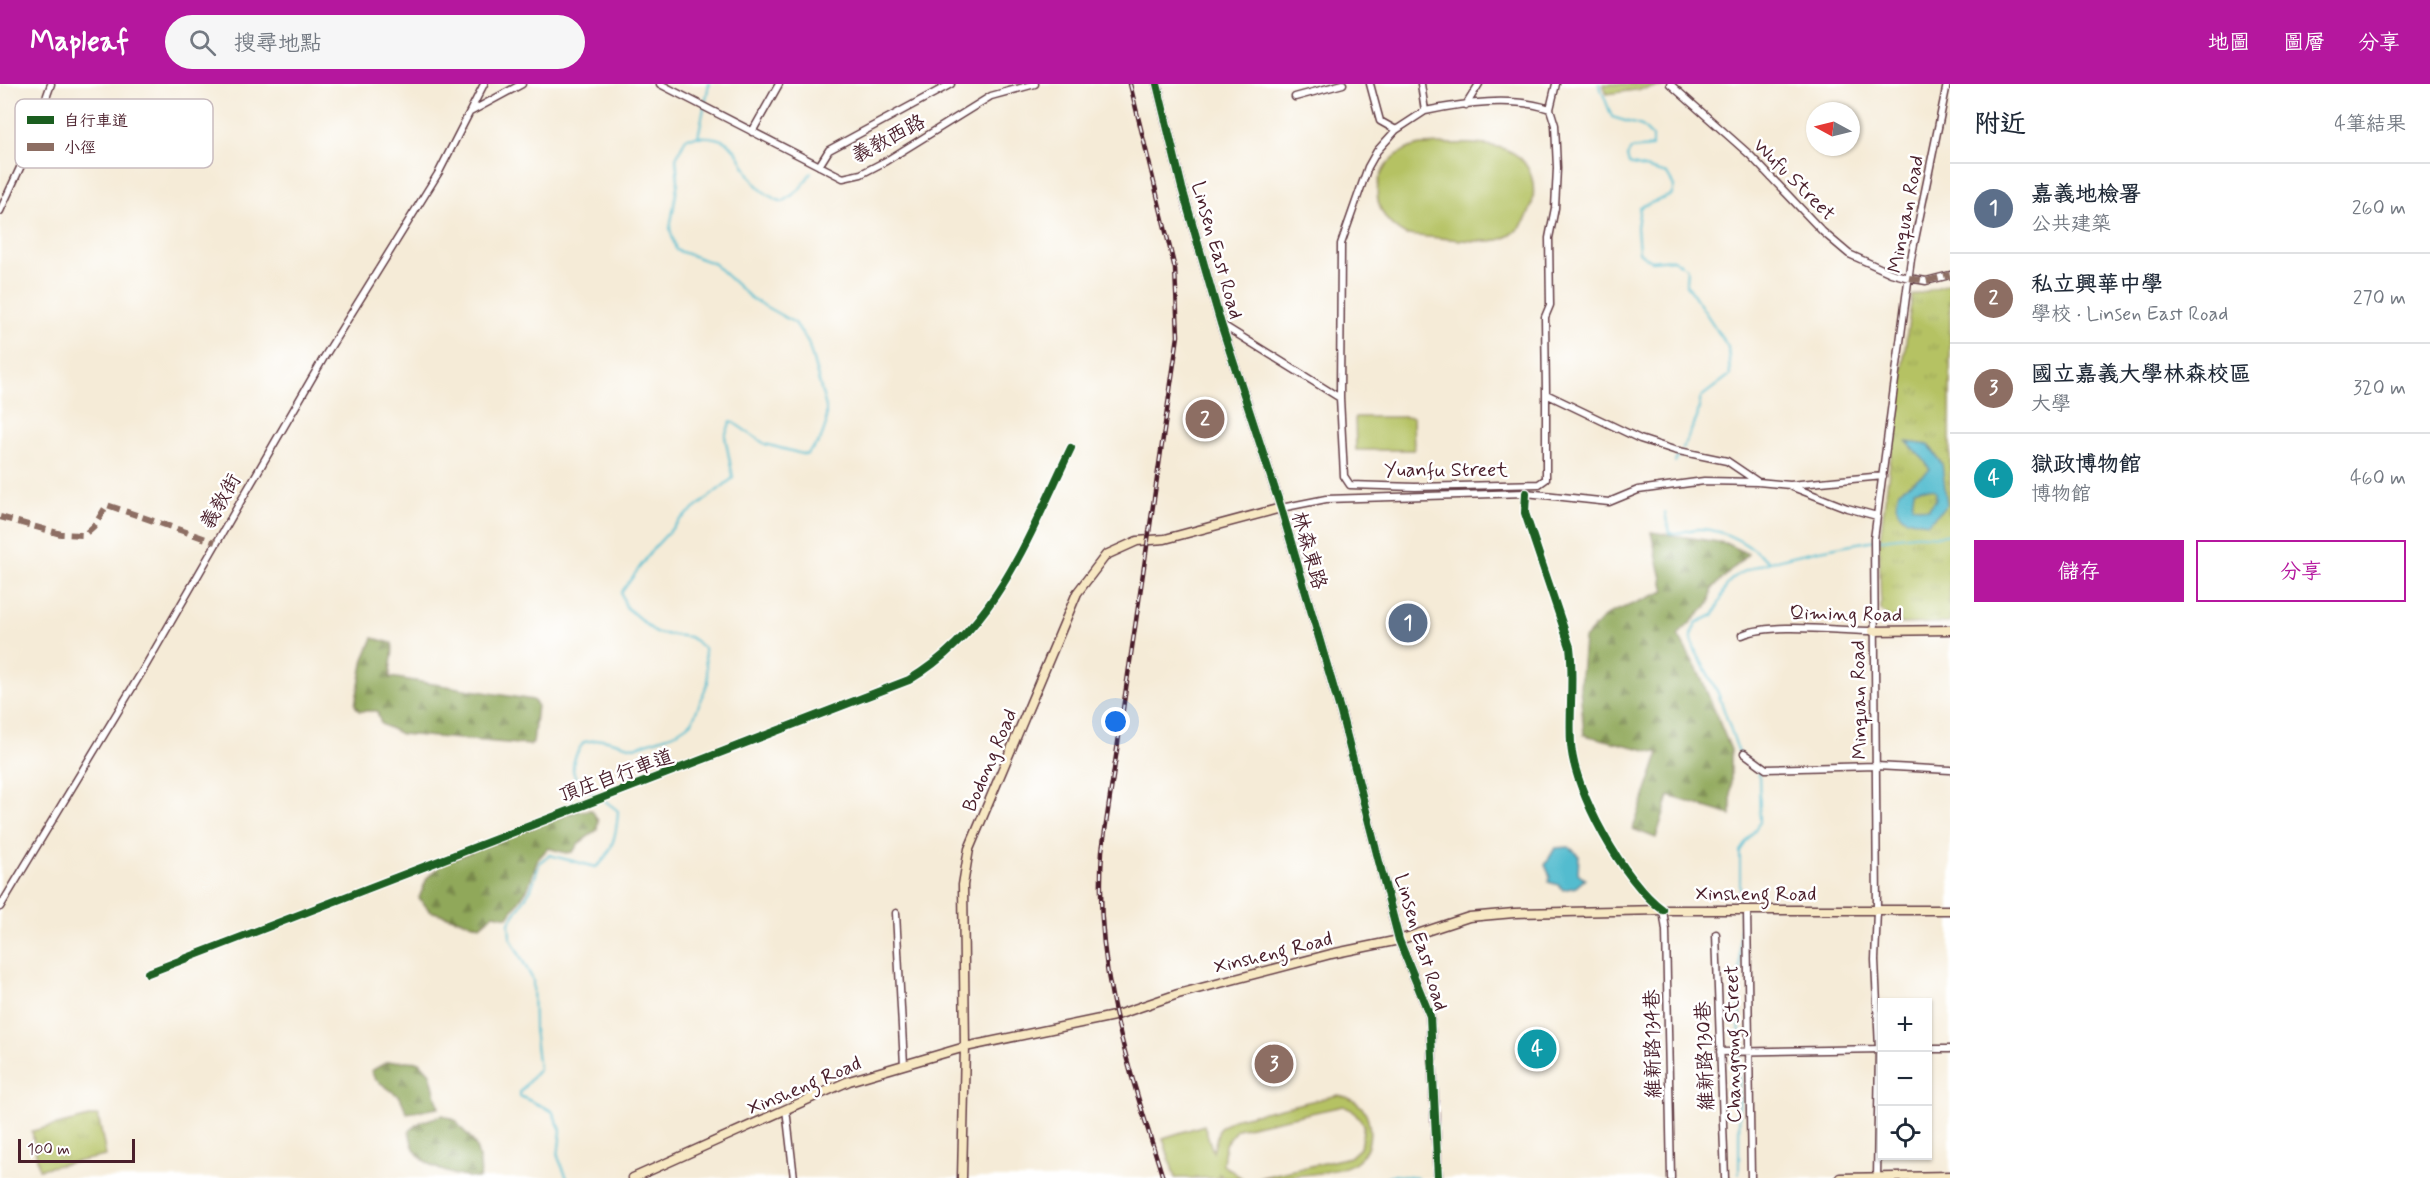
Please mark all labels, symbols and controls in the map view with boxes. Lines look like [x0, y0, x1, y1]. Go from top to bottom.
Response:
search box [165, 15, 585, 69]
text: Mapleaf [30, 24, 129, 61]
icon: search [186, 26, 219, 59]
text: 地圖 [2208, 29, 2250, 57]
text: 圖層 [2283, 29, 2325, 57]
text: 分享 [2358, 29, 2400, 57]
text: 搜尋地點 [234, 30, 322, 58]
legend [15, 99, 213, 168]
north arrow [1806, 102, 1860, 156]
street label: 義教西路 [847, 108, 931, 170]
text: 附近 [1974, 108, 2026, 142]
text: 自行車道 [64, 111, 128, 132]
text: 4筆結果 [2334, 111, 2406, 138]
street label: Wufu Street [1747, 133, 1841, 227]
text: 小徑 [64, 138, 96, 159]
street label: Minquan Road [1882, 153, 1931, 275]
street label: Linsen East Road [1184, 178, 1249, 322]
text: 嘉義地檢署 [2031, 181, 2141, 209]
text: 1 [1989, 195, 1998, 222]
text: 260 m [2352, 195, 2406, 222]
text: 公共建築 [2031, 211, 2111, 238]
text: 私立興華中學 [2031, 271, 2163, 299]
text: 2 [1989, 285, 1998, 312]
text: 270 m [2353, 285, 2406, 312]
text: 學校 · Linsen East Road [2031, 301, 2228, 328]
text: 國立嘉義大學林森校區 [2031, 361, 2251, 389]
text: 3 [1989, 375, 1998, 402]
text: 320 m [2353, 375, 2406, 402]
text: 大學 [2031, 391, 2071, 418]
pin: 2 [1186, 396, 1224, 442]
text: 獄政博物館 [2031, 451, 2141, 479]
street label: Yuanfu Street [1384, 457, 1508, 484]
text: 4 [1988, 465, 1999, 492]
text: 460 m [2350, 465, 2406, 492]
street label: 義教街 [195, 469, 248, 534]
text: 博物館 [2031, 481, 2091, 508]
street label: 林森東路 [1285, 508, 1333, 594]
button: 儲存 [1974, 540, 2184, 602]
button: 分享 [2196, 540, 2406, 602]
pin: 1 [1388, 600, 1428, 646]
street label: Qiming Road [1789, 600, 1903, 629]
street label: Minquan Road [1845, 640, 1874, 760]
street label: Bodong Road [957, 705, 1024, 816]
your location [1101, 707, 1130, 736]
street label: 頂庄自行車道 [556, 743, 678, 810]
street label: Linsen East Road [1387, 871, 1454, 1014]
street label: Xinsheng Road [1695, 881, 1817, 910]
street label: Xinsheng Road [1211, 926, 1336, 983]
street label: Changrong Street [1719, 965, 1750, 1123]
street label: 維新路134巷 [1639, 988, 1668, 1099]
map controls [1878, 998, 1932, 1160]
button: + [1878, 998, 1932, 1052]
street label: 維新路130巷 [1690, 1000, 1721, 1111]
pin: 4 [1518, 1026, 1556, 1072]
pin: 3 [1254, 1042, 1294, 1086]
street label: Xinsheng Road [744, 1050, 866, 1124]
button: − [1878, 1052, 1932, 1106]
button: locate [1878, 1106, 1932, 1160]
scale bar [18, 1136, 135, 1164]
text: 100 m [27, 1139, 70, 1160]

